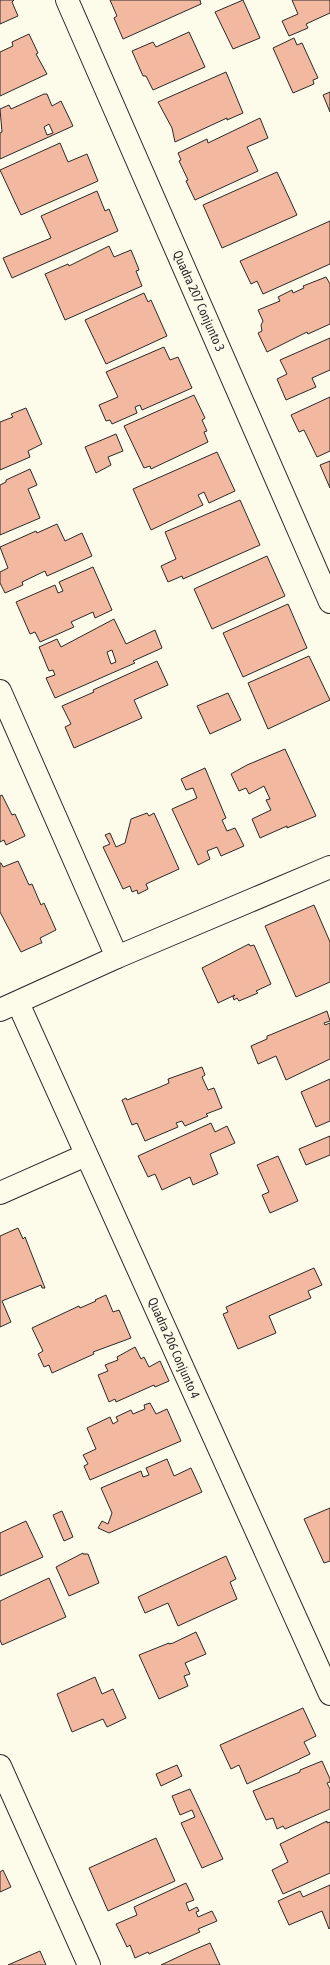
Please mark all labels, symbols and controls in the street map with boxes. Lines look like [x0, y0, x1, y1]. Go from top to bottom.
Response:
street label: Quadra 207 Conjunto 3 [170, 248, 228, 354]
street label: Quadra 206 Conjunto 4 [145, 1295, 203, 1401]

